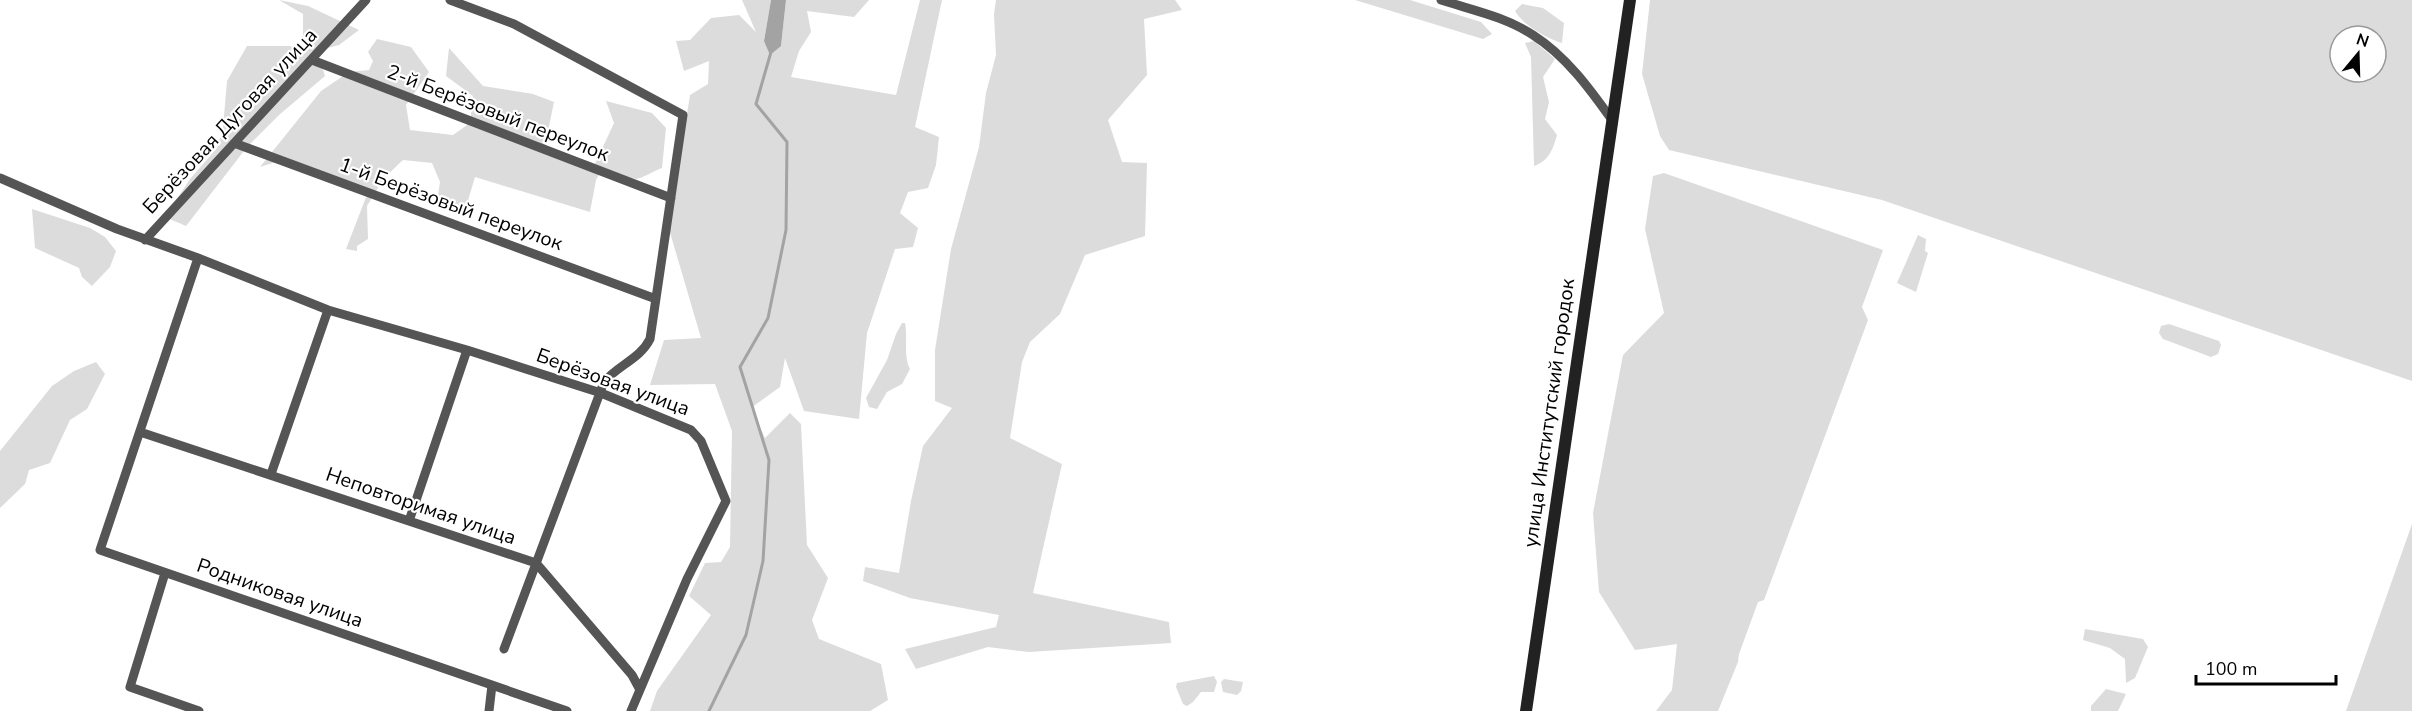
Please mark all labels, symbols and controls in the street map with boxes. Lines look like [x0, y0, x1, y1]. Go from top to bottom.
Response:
street label: Берёзовая Дуговая улица [137, 22, 323, 220]
north arrow [2328, 24, 2388, 84]
text: N [2353, 28, 2372, 53]
street label: 2-й Берёзовый переулок [383, 58, 613, 168]
street label: 1-й Берёзовый переулок [336, 151, 567, 257]
street label: улица Институтский городок [1517, 276, 1581, 549]
street label: Берёзовая улица [533, 342, 693, 422]
street label: Неповторимая улица [322, 461, 520, 551]
street label: Родниковая улица [193, 552, 367, 634]
scale bar [2196, 648, 2336, 686]
text: 100 m [2205, 657, 2257, 681]

